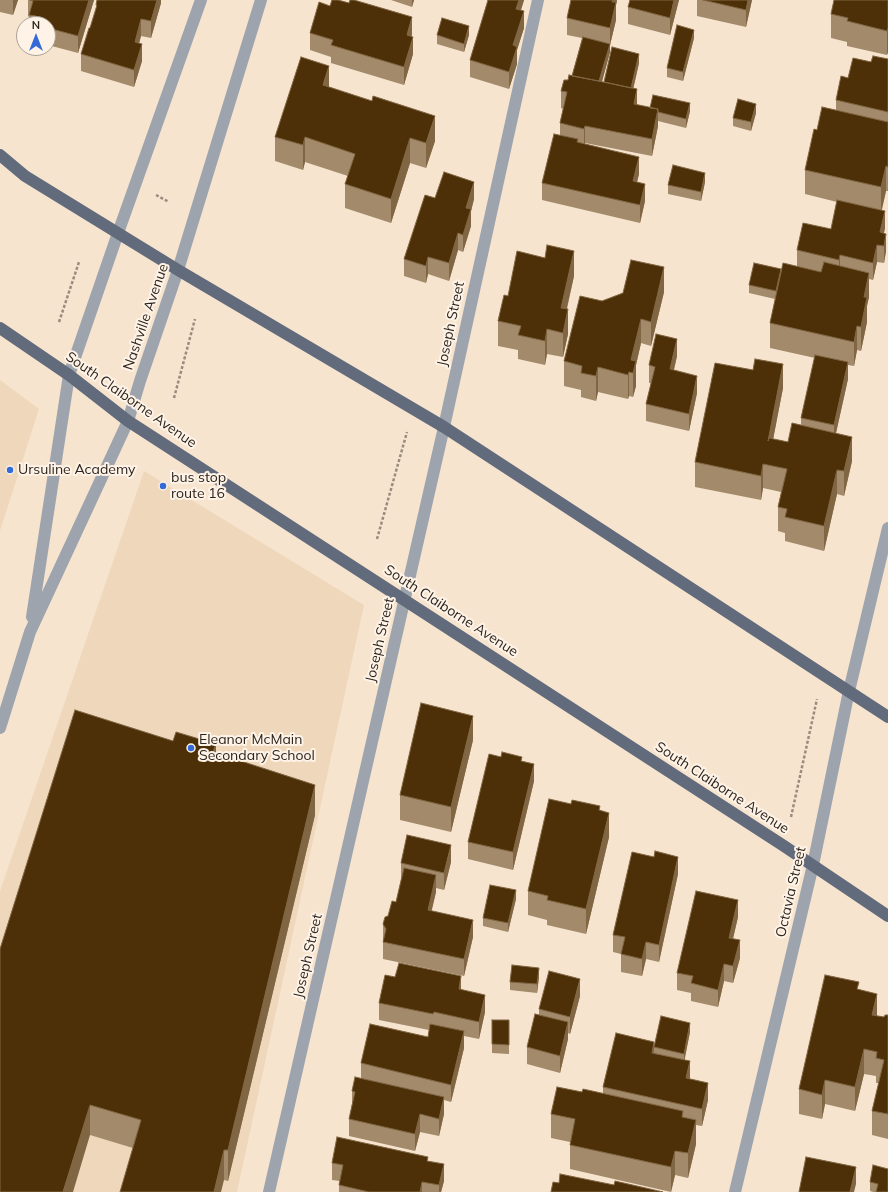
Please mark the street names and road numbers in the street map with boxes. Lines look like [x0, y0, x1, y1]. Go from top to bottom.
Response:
street label: Nashville Avenue [120, 262, 172, 372]
street label: Joseph Street [434, 280, 468, 368]
street label: South Claiborne Avenue [62, 348, 200, 452]
street label: South Claiborne Avenue [381, 561, 521, 661]
street label: Joseph Street [362, 596, 398, 684]
street label: South Claiborne Avenue [652, 738, 792, 838]
street label: Octavia Street [772, 845, 810, 939]
street label: Joseph Street [290, 912, 326, 1000]

